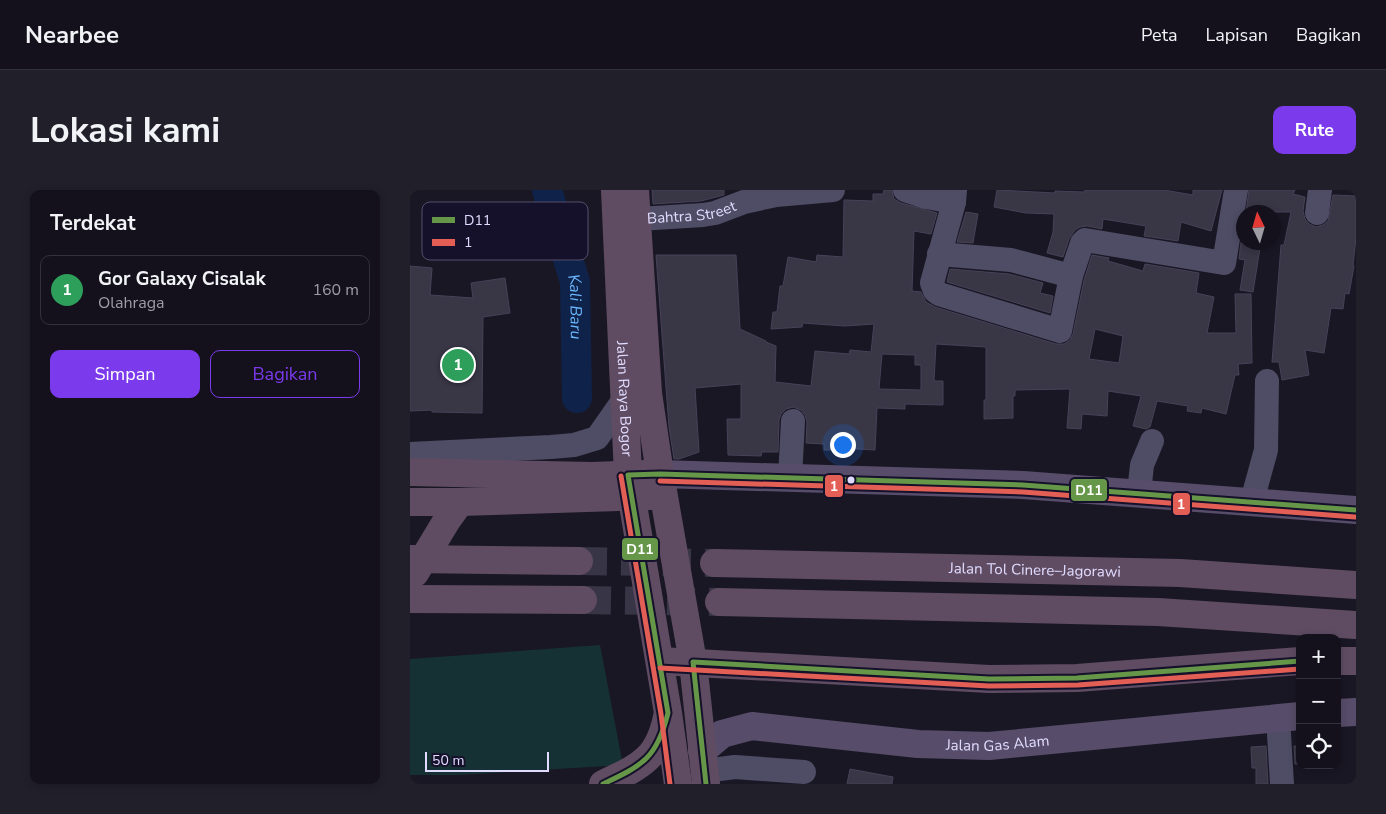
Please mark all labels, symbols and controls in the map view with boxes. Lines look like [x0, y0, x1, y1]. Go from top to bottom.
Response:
text: Nearbee [25, 19, 119, 51]
text: Peta [1141, 23, 1177, 47]
text: Lapisan [1205, 23, 1268, 47]
text: Bagikan [1296, 23, 1361, 47]
button: Rute [1273, 106, 1356, 154]
text: Lokasi kami [30, 107, 220, 154]
street label: Bahtra Street [646, 196, 740, 228]
legend [422, 202, 588, 260]
north arrow [1236, 205, 1281, 250]
text: Terdekat [50, 209, 136, 237]
text: D11 [464, 211, 491, 230]
text: 1 [464, 233, 472, 252]
text: Gor Galaxy Cisalak [98, 266, 266, 292]
water label: Kali Baru [562, 271, 587, 340]
text: 1 [62, 279, 72, 301]
text: 160 m [312, 279, 359, 301]
text: Olahraga [98, 292, 165, 314]
street label: Jalan Raya Bogor [612, 339, 637, 458]
pin: 1 [442, 346, 474, 384]
button: Simpan [50, 350, 200, 398]
button: Bagikan [210, 350, 360, 398]
your location [830, 432, 856, 458]
line badge: 1 [824, 474, 844, 498]
unlabelled marker [846, 475, 856, 485]
text: 1 [830, 477, 838, 496]
line badge: D11 [1070, 478, 1108, 502]
text: D11 [1075, 481, 1103, 500]
line badge: 1 [1172, 492, 1191, 516]
text: 1 [1177, 495, 1185, 514]
line badge: D11 [621, 537, 659, 561]
text: D11 [626, 540, 654, 559]
street label: Jalan Tol Cinere–Jagorawi [948, 558, 1121, 582]
map controls [1296, 634, 1341, 769]
button: + [1296, 634, 1341, 679]
button: − [1296, 679, 1341, 724]
button: locate [1296, 724, 1341, 769]
street label: Jalan Gas Alam [945, 730, 1050, 756]
scale bar [425, 749, 549, 772]
text: 50 m [432, 751, 464, 770]

